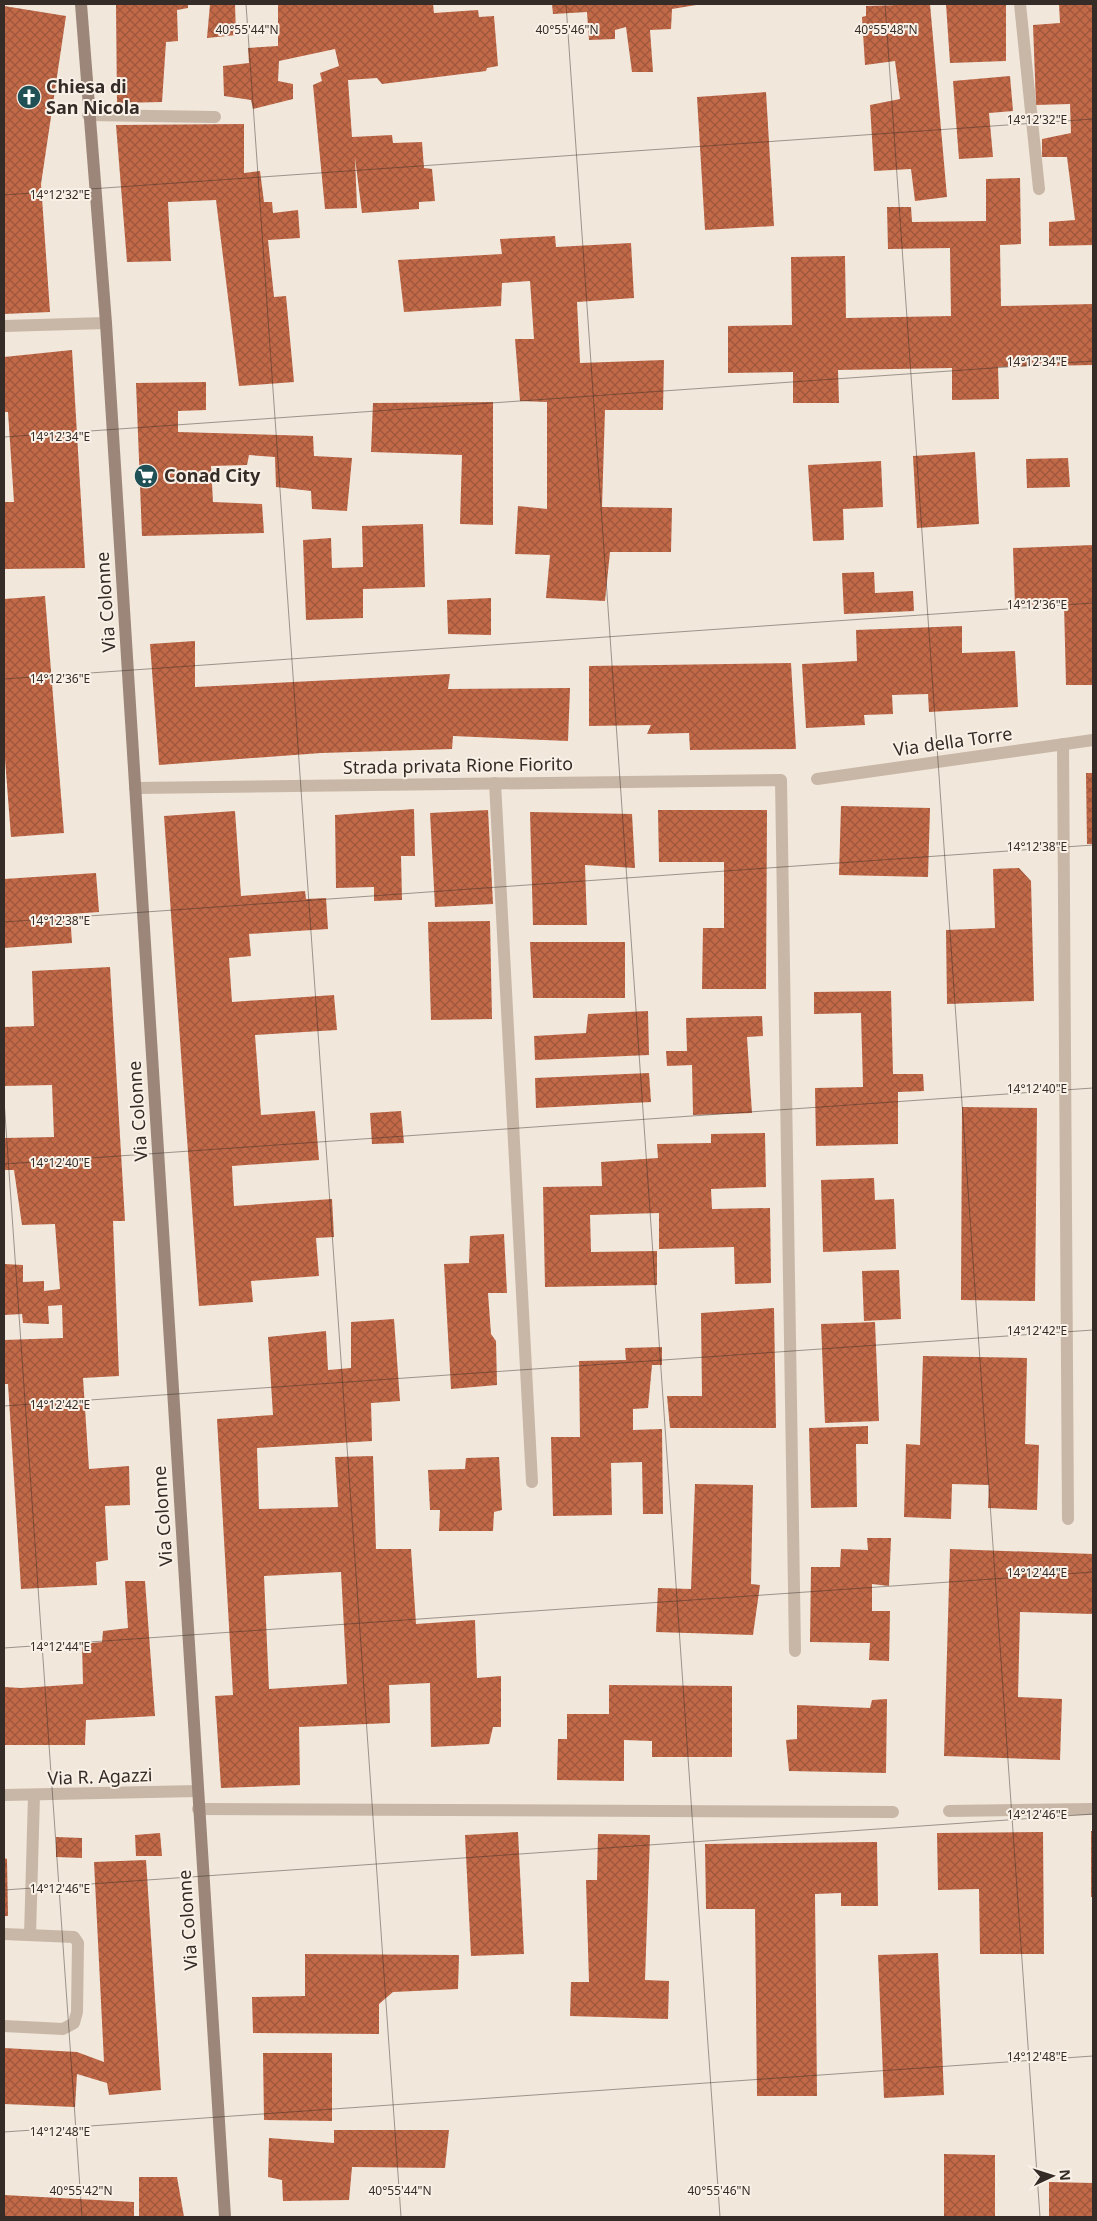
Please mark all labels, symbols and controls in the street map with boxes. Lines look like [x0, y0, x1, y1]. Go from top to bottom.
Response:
text: 40°55'44"N [215, 21, 279, 38]
text: 40°55'46"N [535, 21, 599, 38]
text: 40°55'48"N [854, 21, 918, 38]
place label: Chiesa di San Nicola [46, 74, 140, 119]
church icon: Chiesa di San Nicola [16, 84, 42, 110]
text: 14°12'32"E [1007, 111, 1067, 128]
text: 14°12'32"E [30, 186, 90, 203]
text: 14°12'34"E [1007, 353, 1067, 370]
text: 14°12'34"E [30, 428, 90, 445]
supermarket icon: Conad City [133, 463, 159, 489]
place label: Conad City [164, 463, 261, 487]
street label: Via Colonne [90, 551, 120, 653]
text: 14°12'36"E [1007, 596, 1067, 613]
text: 14°12'36"E [30, 670, 90, 687]
street label: Via della Torre [892, 721, 1014, 761]
street label: Strada privata Rione Fiorito [343, 751, 573, 779]
text: 14°12'38"E [1007, 838, 1067, 855]
text: 14°12'38"E [30, 912, 90, 929]
street label: Via Colonne [122, 1060, 152, 1162]
text: 14°12'40"E [1007, 1080, 1067, 1097]
text: 14°12'40"E [30, 1154, 90, 1171]
text: 14°12'42"E [1007, 1322, 1067, 1339]
text: 14°12'42"E [30, 1396, 90, 1413]
street label: Via Colonne [147, 1465, 177, 1567]
text: 14°12'44"E [1007, 1564, 1067, 1581]
text: 14°12'44"E [30, 1638, 90, 1655]
street label: Via R. Agazzi [47, 1762, 153, 1790]
text: 14°12'46"E [1007, 1806, 1067, 1823]
street label: Via Colonne [172, 1869, 202, 1971]
text: 14°12'46"E [30, 1880, 90, 1897]
text: 14°12'48"E [1007, 2048, 1067, 2065]
text: 14°12'48"E [30, 2123, 90, 2140]
north arrow [1027, 2151, 1077, 2201]
text: N [1056, 2169, 1075, 2181]
text: 40°55'42"N [49, 2182, 113, 2199]
text: 40°55'44"N [368, 2182, 432, 2199]
text: 40°55'46"N [687, 2182, 751, 2199]

